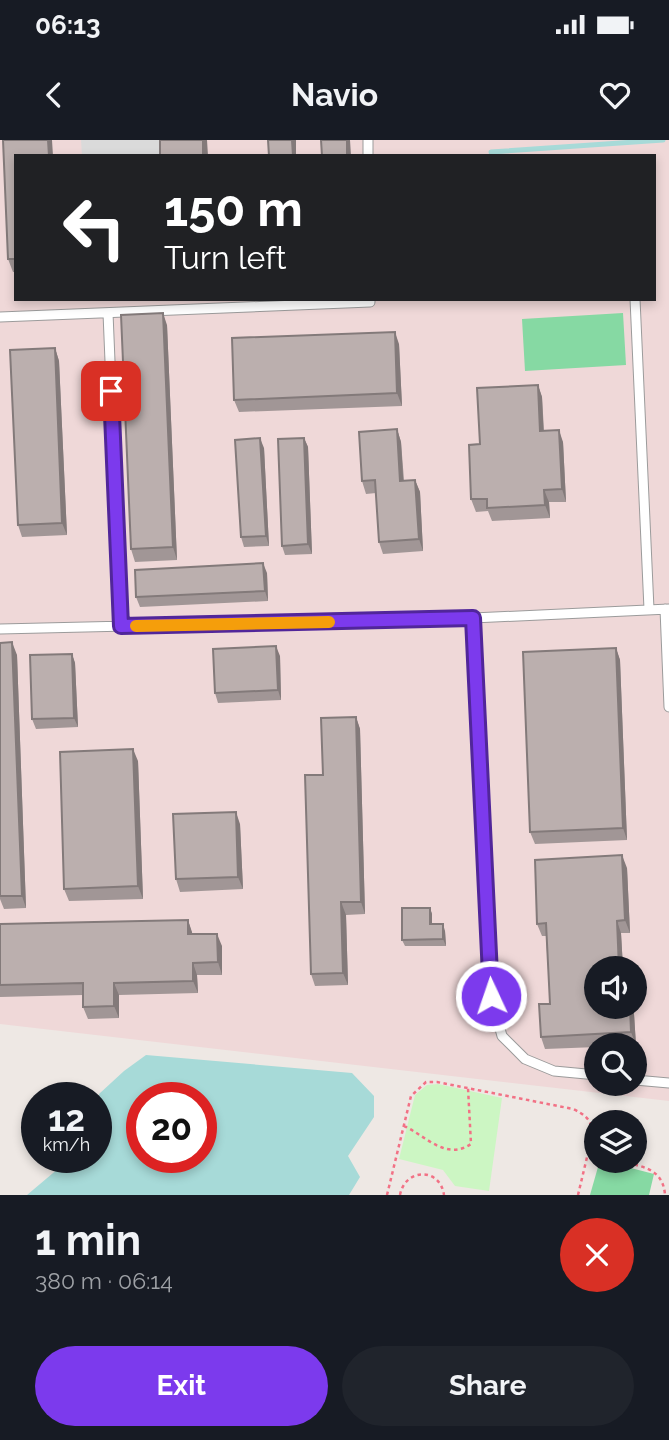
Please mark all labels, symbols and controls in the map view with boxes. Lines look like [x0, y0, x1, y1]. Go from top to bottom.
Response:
text: 06:13 [35, 10, 101, 40]
icon: back [35, 76, 73, 114]
text: Navio [291, 76, 378, 113]
icon: heart [596, 76, 634, 114]
text: 150 m [164, 180, 303, 237]
icon: left [49, 182, 140, 273]
text: Turn left [164, 239, 286, 276]
pin [81, 361, 141, 421]
icon: arrive [92, 372, 130, 410]
map controls [584, 956, 647, 1173]
button: sound [584, 956, 647, 1019]
position arrow [454, 959, 528, 1033]
button: search [584, 1033, 647, 1096]
speed limit sign: 20 [126, 1082, 217, 1173]
text: 12 [48, 1098, 85, 1139]
button: layers [584, 1110, 647, 1173]
text: km/h [43, 1134, 90, 1155]
text: 1 min [35, 1216, 141, 1265]
button: close [560, 1218, 634, 1292]
text: 380 m · 06:14 [35, 1267, 173, 1294]
button: Exit [35, 1346, 328, 1426]
button: Share [342, 1346, 634, 1426]

